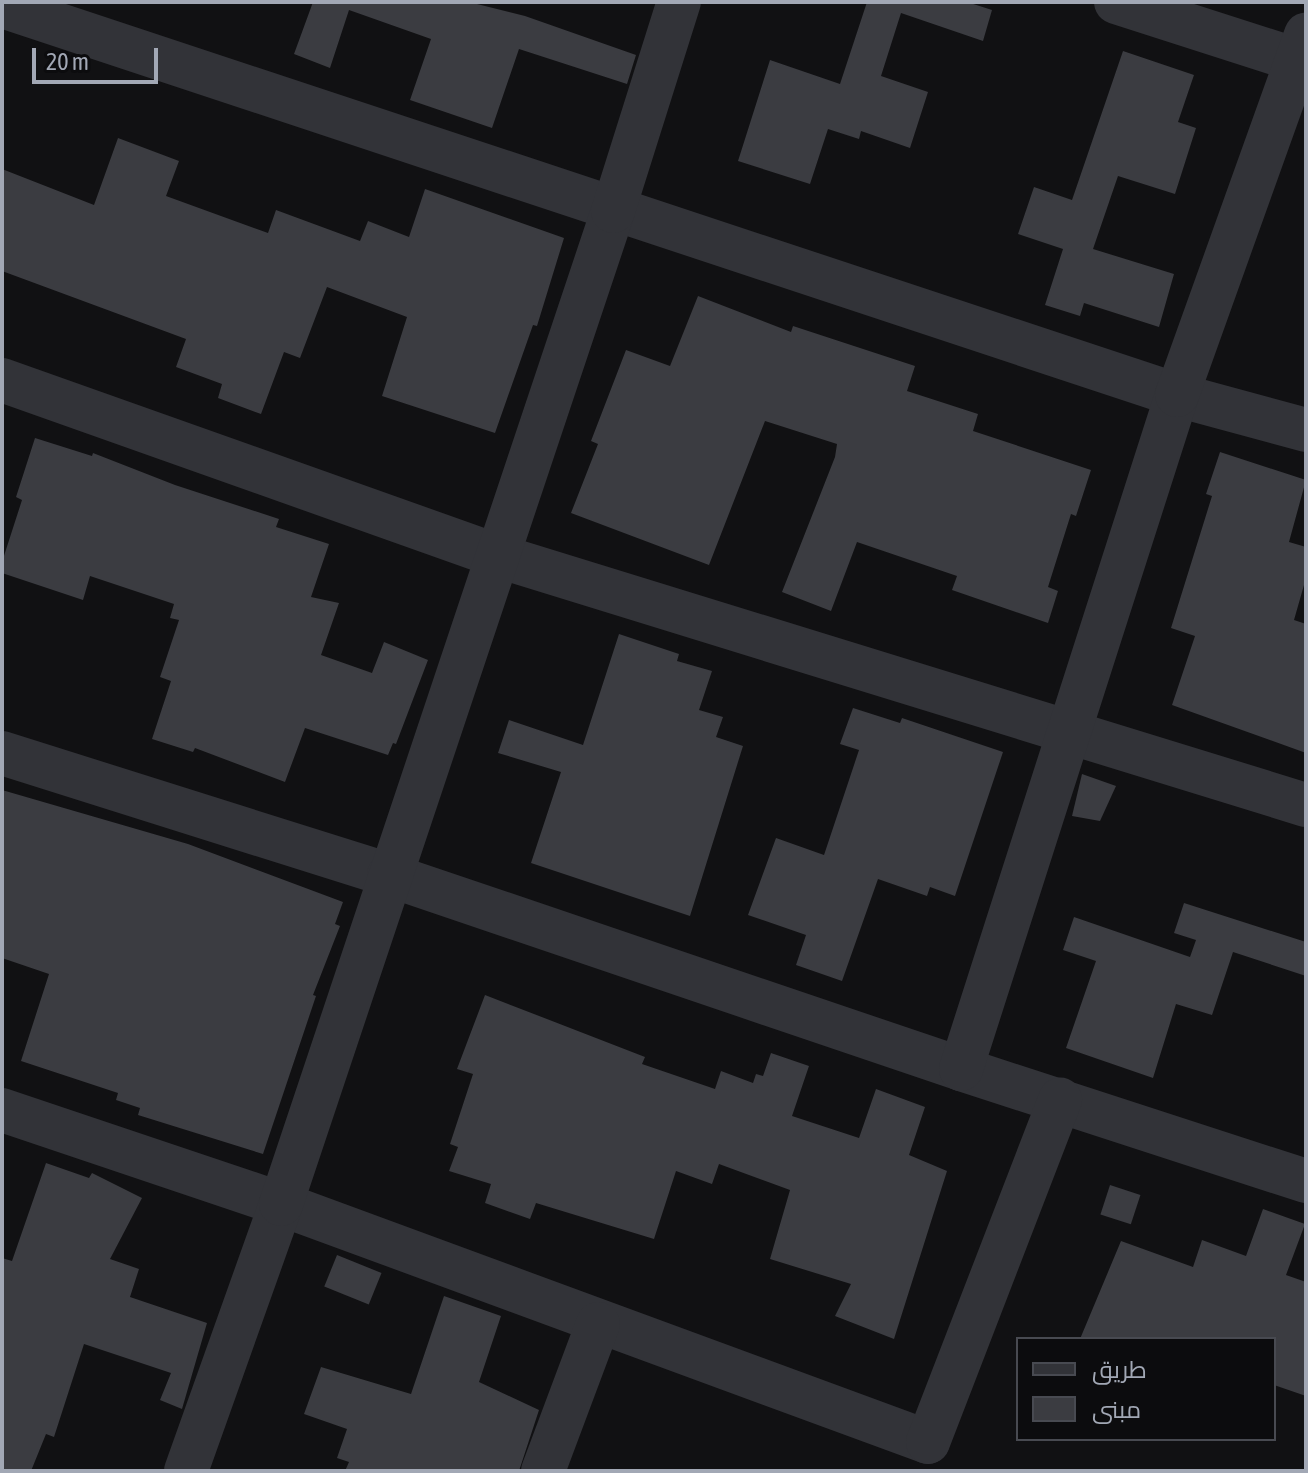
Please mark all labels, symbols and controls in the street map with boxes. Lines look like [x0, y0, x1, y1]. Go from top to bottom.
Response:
scale bar [36, 32, 162, 82]
text: 20 m [46, 48, 89, 75]
legend [1016, 1337, 1276, 1441]
text: طريق [1092, 1356, 1147, 1383]
text: مبنى [1092, 1396, 1141, 1423]

